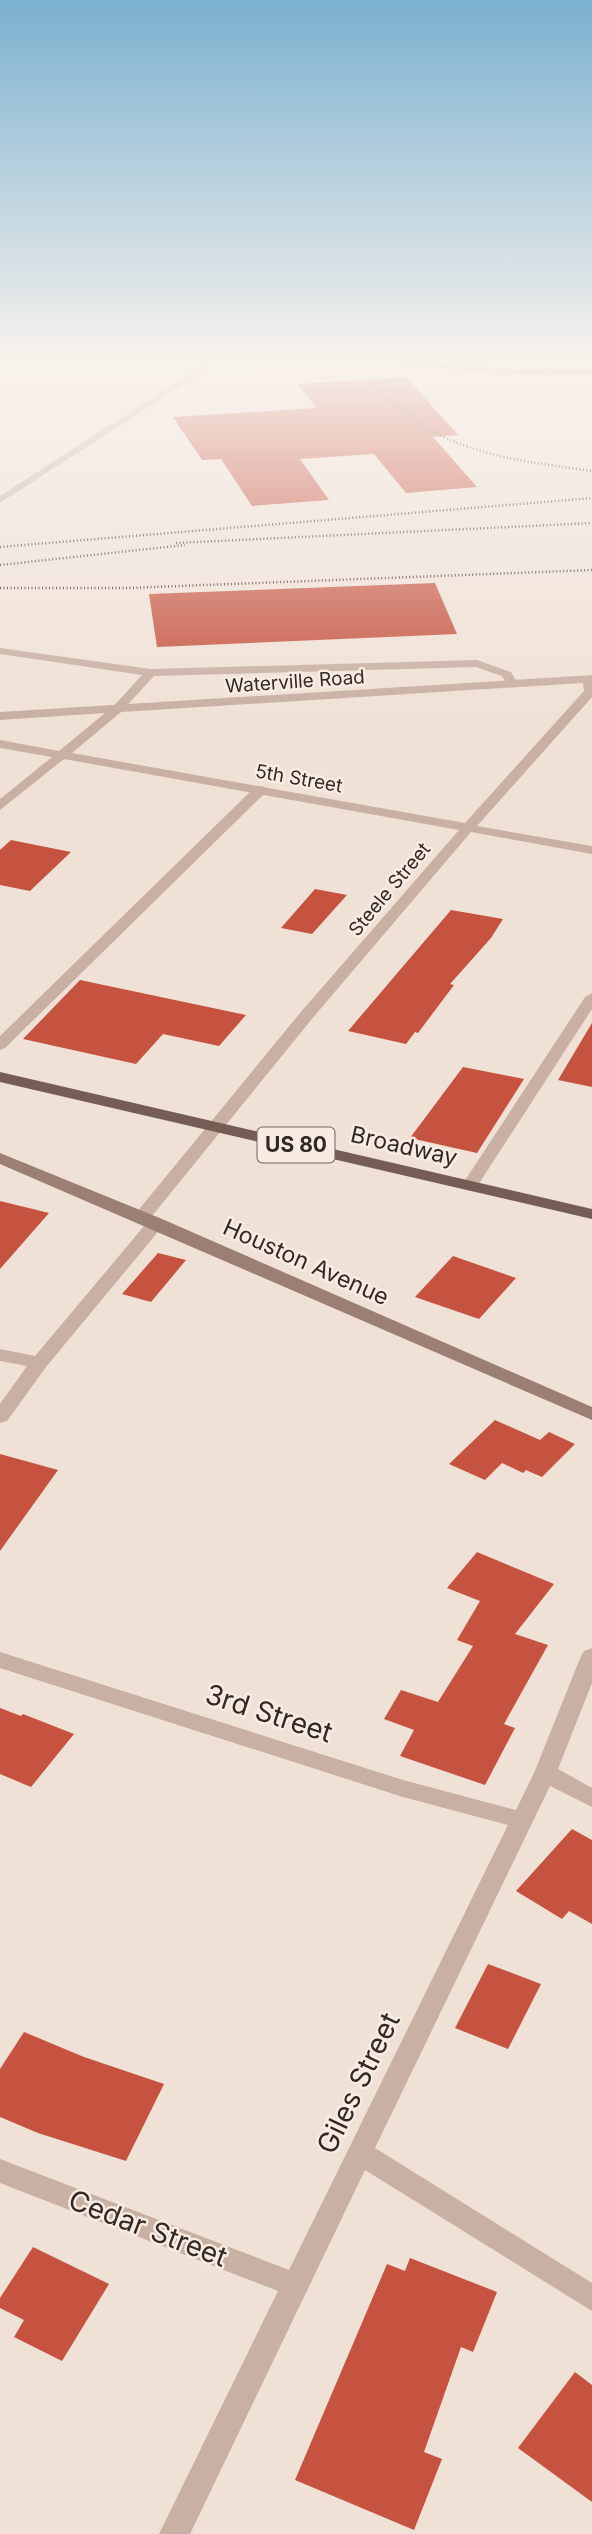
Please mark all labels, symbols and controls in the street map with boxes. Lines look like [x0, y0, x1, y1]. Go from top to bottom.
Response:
street label: Waterville Road [225, 665, 366, 698]
street label: 5th Street [254, 760, 344, 797]
street label: Steele Street [344, 838, 435, 941]
street label: Broadway [348, 1120, 460, 1172]
road number: US 80 [258, 1128, 334, 1162]
street label: Houston Avenue [219, 1213, 393, 1311]
street label: 3rd Street [201, 1677, 337, 1749]
street label: Giles Street [309, 2007, 407, 2159]
street label: Cedar Street [64, 2182, 232, 2274]

